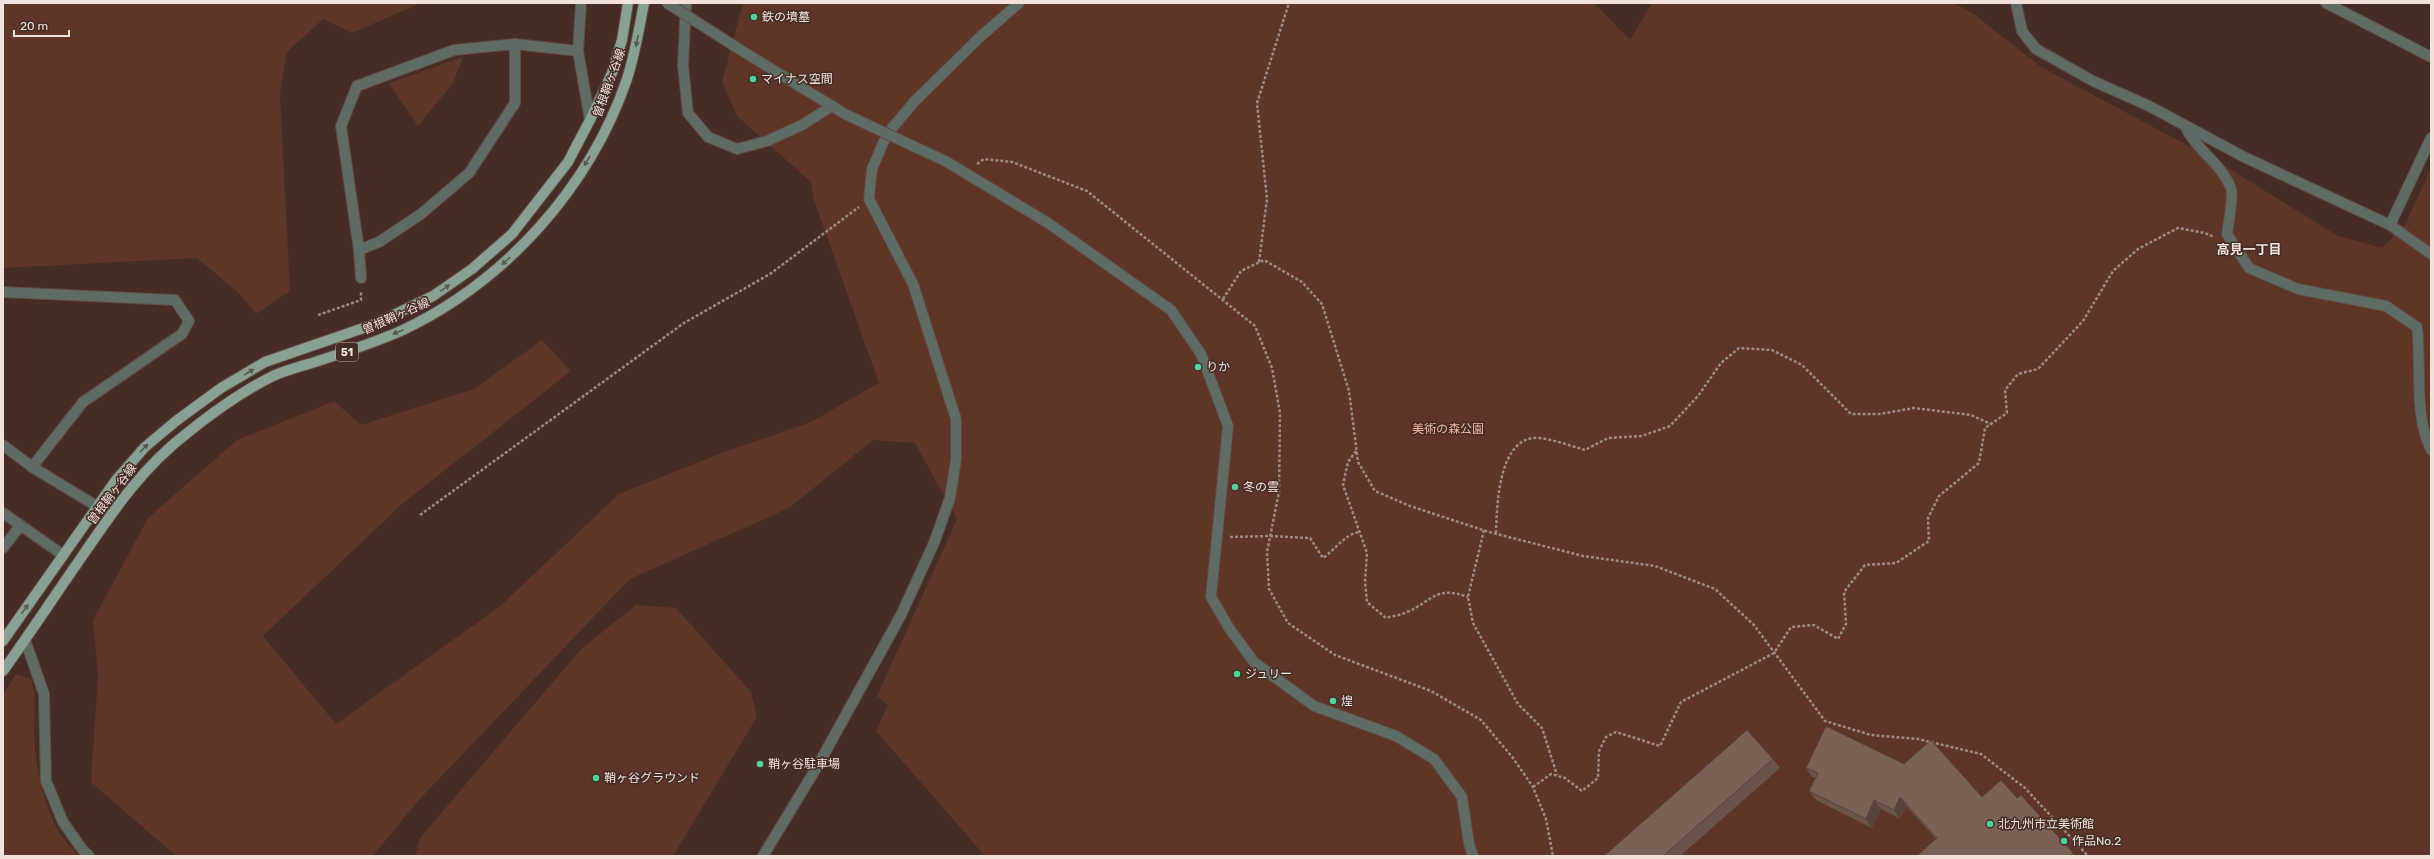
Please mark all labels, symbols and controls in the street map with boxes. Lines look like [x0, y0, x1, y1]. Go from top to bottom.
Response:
place label: 鉄の墳墓 [762, 10, 810, 24]
scale bar [14, 12, 69, 38]
marker: 鉄の墳墓 [749, 12, 759, 22]
text: 20 m [20, 19, 48, 33]
one-way arrow [633, 35, 639, 48]
street label: 曽根鞘ヶ谷線 [590, 47, 628, 119]
place label: マイナス空間 [761, 72, 833, 86]
marker: マイナス空間 [748, 74, 758, 84]
one-way arrow [584, 155, 591, 167]
district label: 高見一丁目 [2216, 242, 2282, 257]
one-way arrow [500, 257, 511, 266]
one-way arrow [440, 284, 450, 292]
street label: 曽根鞘ヶ谷線 [360, 295, 432, 337]
one-way arrow [392, 329, 403, 335]
road number: 51 [336, 343, 358, 361]
place label: りか [1206, 360, 1230, 374]
marker: りか [1193, 362, 1203, 372]
one-way arrow [243, 368, 255, 375]
park label: 美術の森公園 [1412, 422, 1484, 436]
one-way arrow [139, 444, 149, 453]
street label: 曽根鞘ヶ谷線 [85, 461, 139, 527]
place label: 冬の雲 [1243, 480, 1279, 494]
marker: 冬の雲 [1230, 482, 1240, 492]
one-way arrow [21, 604, 29, 614]
place label: ジュリー [1245, 667, 1292, 681]
marker: ジュリー [1232, 669, 1242, 679]
place label: 煌 [1341, 694, 1353, 708]
marker: 煌 [1328, 696, 1338, 706]
place label: 鞘ヶ谷駐車場 [768, 757, 840, 771]
marker: 鞘ヶ谷駐車場 [755, 759, 765, 769]
place label: 鞘ヶ谷グラウンド [604, 771, 700, 785]
marker: 鞘ヶ谷グラウンド [591, 773, 601, 783]
place label: 北九州市立美術館 [1998, 817, 2094, 831]
marker: 北九州市立美術館 [1985, 819, 1995, 829]
place label: 作品No.2 [2072, 834, 2121, 848]
marker: 作品No.2 [2059, 836, 2069, 846]

